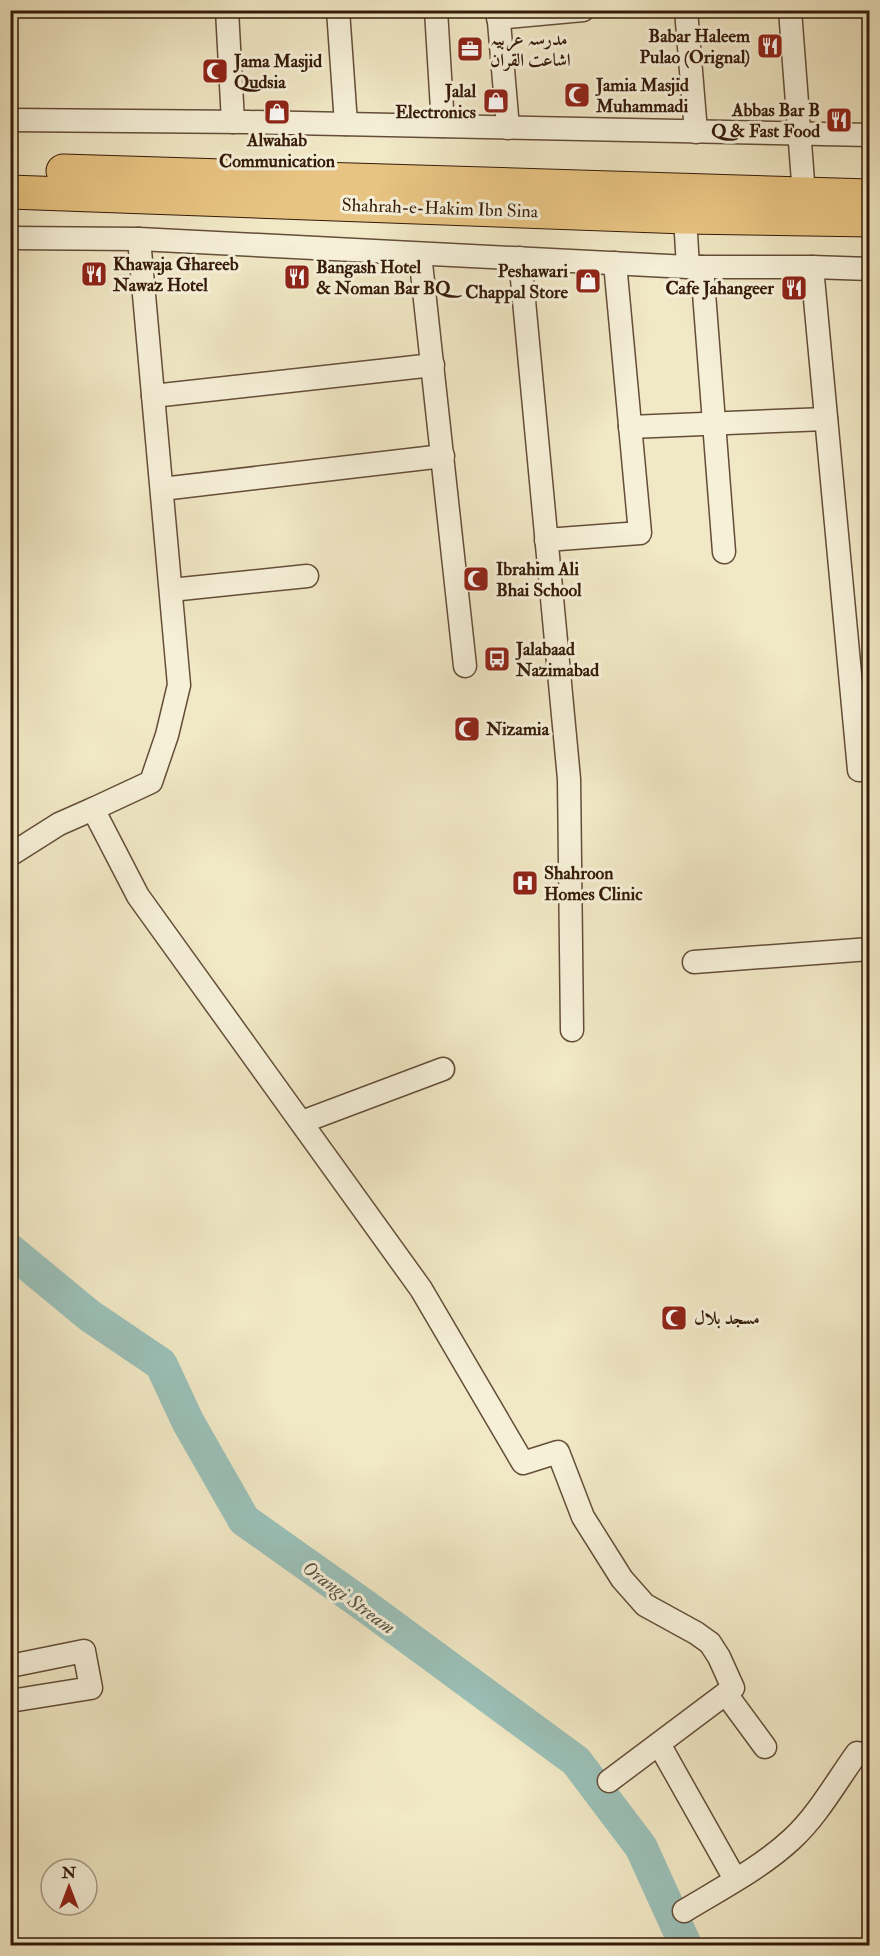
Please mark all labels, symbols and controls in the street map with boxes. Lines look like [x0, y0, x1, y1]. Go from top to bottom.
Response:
place label: Babar Haleem Pulao (Orignal) [640, 25, 751, 69]
place label: مدرسہ عربیہ اشاعت القران [490, 28, 571, 72]
restaurant icon: Babar Haleem Pulao (Orignal) [755, 31, 785, 61]
office icon: مدرسہ عربیہ اشاعت القران [455, 34, 485, 64]
place label: Jama Masjid Qudsia [233, 50, 322, 94]
mosque icon: Jama Masjid Qudsia [200, 56, 230, 86]
place label: Jamia Masjid Muhammadi [595, 74, 689, 118]
place label: Jalal Electronics [395, 80, 476, 124]
mosque icon: Jamia Masjid Muhammadi [562, 80, 592, 110]
shop icon: Jalal Electronics [481, 86, 511, 116]
shop icon: Alwahab Communication [262, 97, 292, 127]
place label: Abbas Bar B Q & Fast Food [711, 99, 820, 143]
restaurant icon: Abbas Bar B Q & Fast Food [824, 105, 854, 135]
place label: Alwahab Communication [219, 129, 336, 173]
street label: Shahrah-e-Hakim Ibn Sina [341, 194, 539, 223]
place label: Khawaja Ghareeb Nawaz Hotel [112, 253, 239, 297]
place label: Bangash Hotel & Noman Bar BQ [316, 256, 462, 300]
restaurant icon: Khawaja Ghareeb Nawaz Hotel [79, 259, 109, 289]
place label: Peshawari Chappal Store [465, 260, 568, 304]
restaurant icon: Bangash Hotel & Noman Bar BQ [282, 262, 312, 292]
shop icon: Peshawari Chappal Store [573, 266, 603, 296]
restaurant icon: Cafe Jahangeer [779, 273, 809, 303]
place label: Cafe Jahangeer [665, 277, 774, 300]
place label: Ibrahim Ali Bhai School [496, 558, 582, 602]
mosque icon: Ibrahim Ali Bhai School [461, 564, 491, 594]
place label: Jalabaad Nazimabad [515, 638, 599, 682]
bus stop icon: Jalabaad Nazimabad [482, 644, 512, 674]
mosque icon: Nizamia [452, 714, 482, 744]
place label: Nizamia [485, 718, 550, 741]
place label: Shahroon Homes Clinic [544, 862, 643, 906]
hospital icon: Shahroon Homes Clinic [510, 868, 540, 898]
mosque icon: مسجد بلال [659, 1303, 689, 1333]
place label: مسجد بلال [694, 1307, 760, 1330]
water label: Orangi Stream [297, 1555, 400, 1640]
north arrow [39, 1857, 99, 1917]
text: N [61, 1863, 77, 1883]

